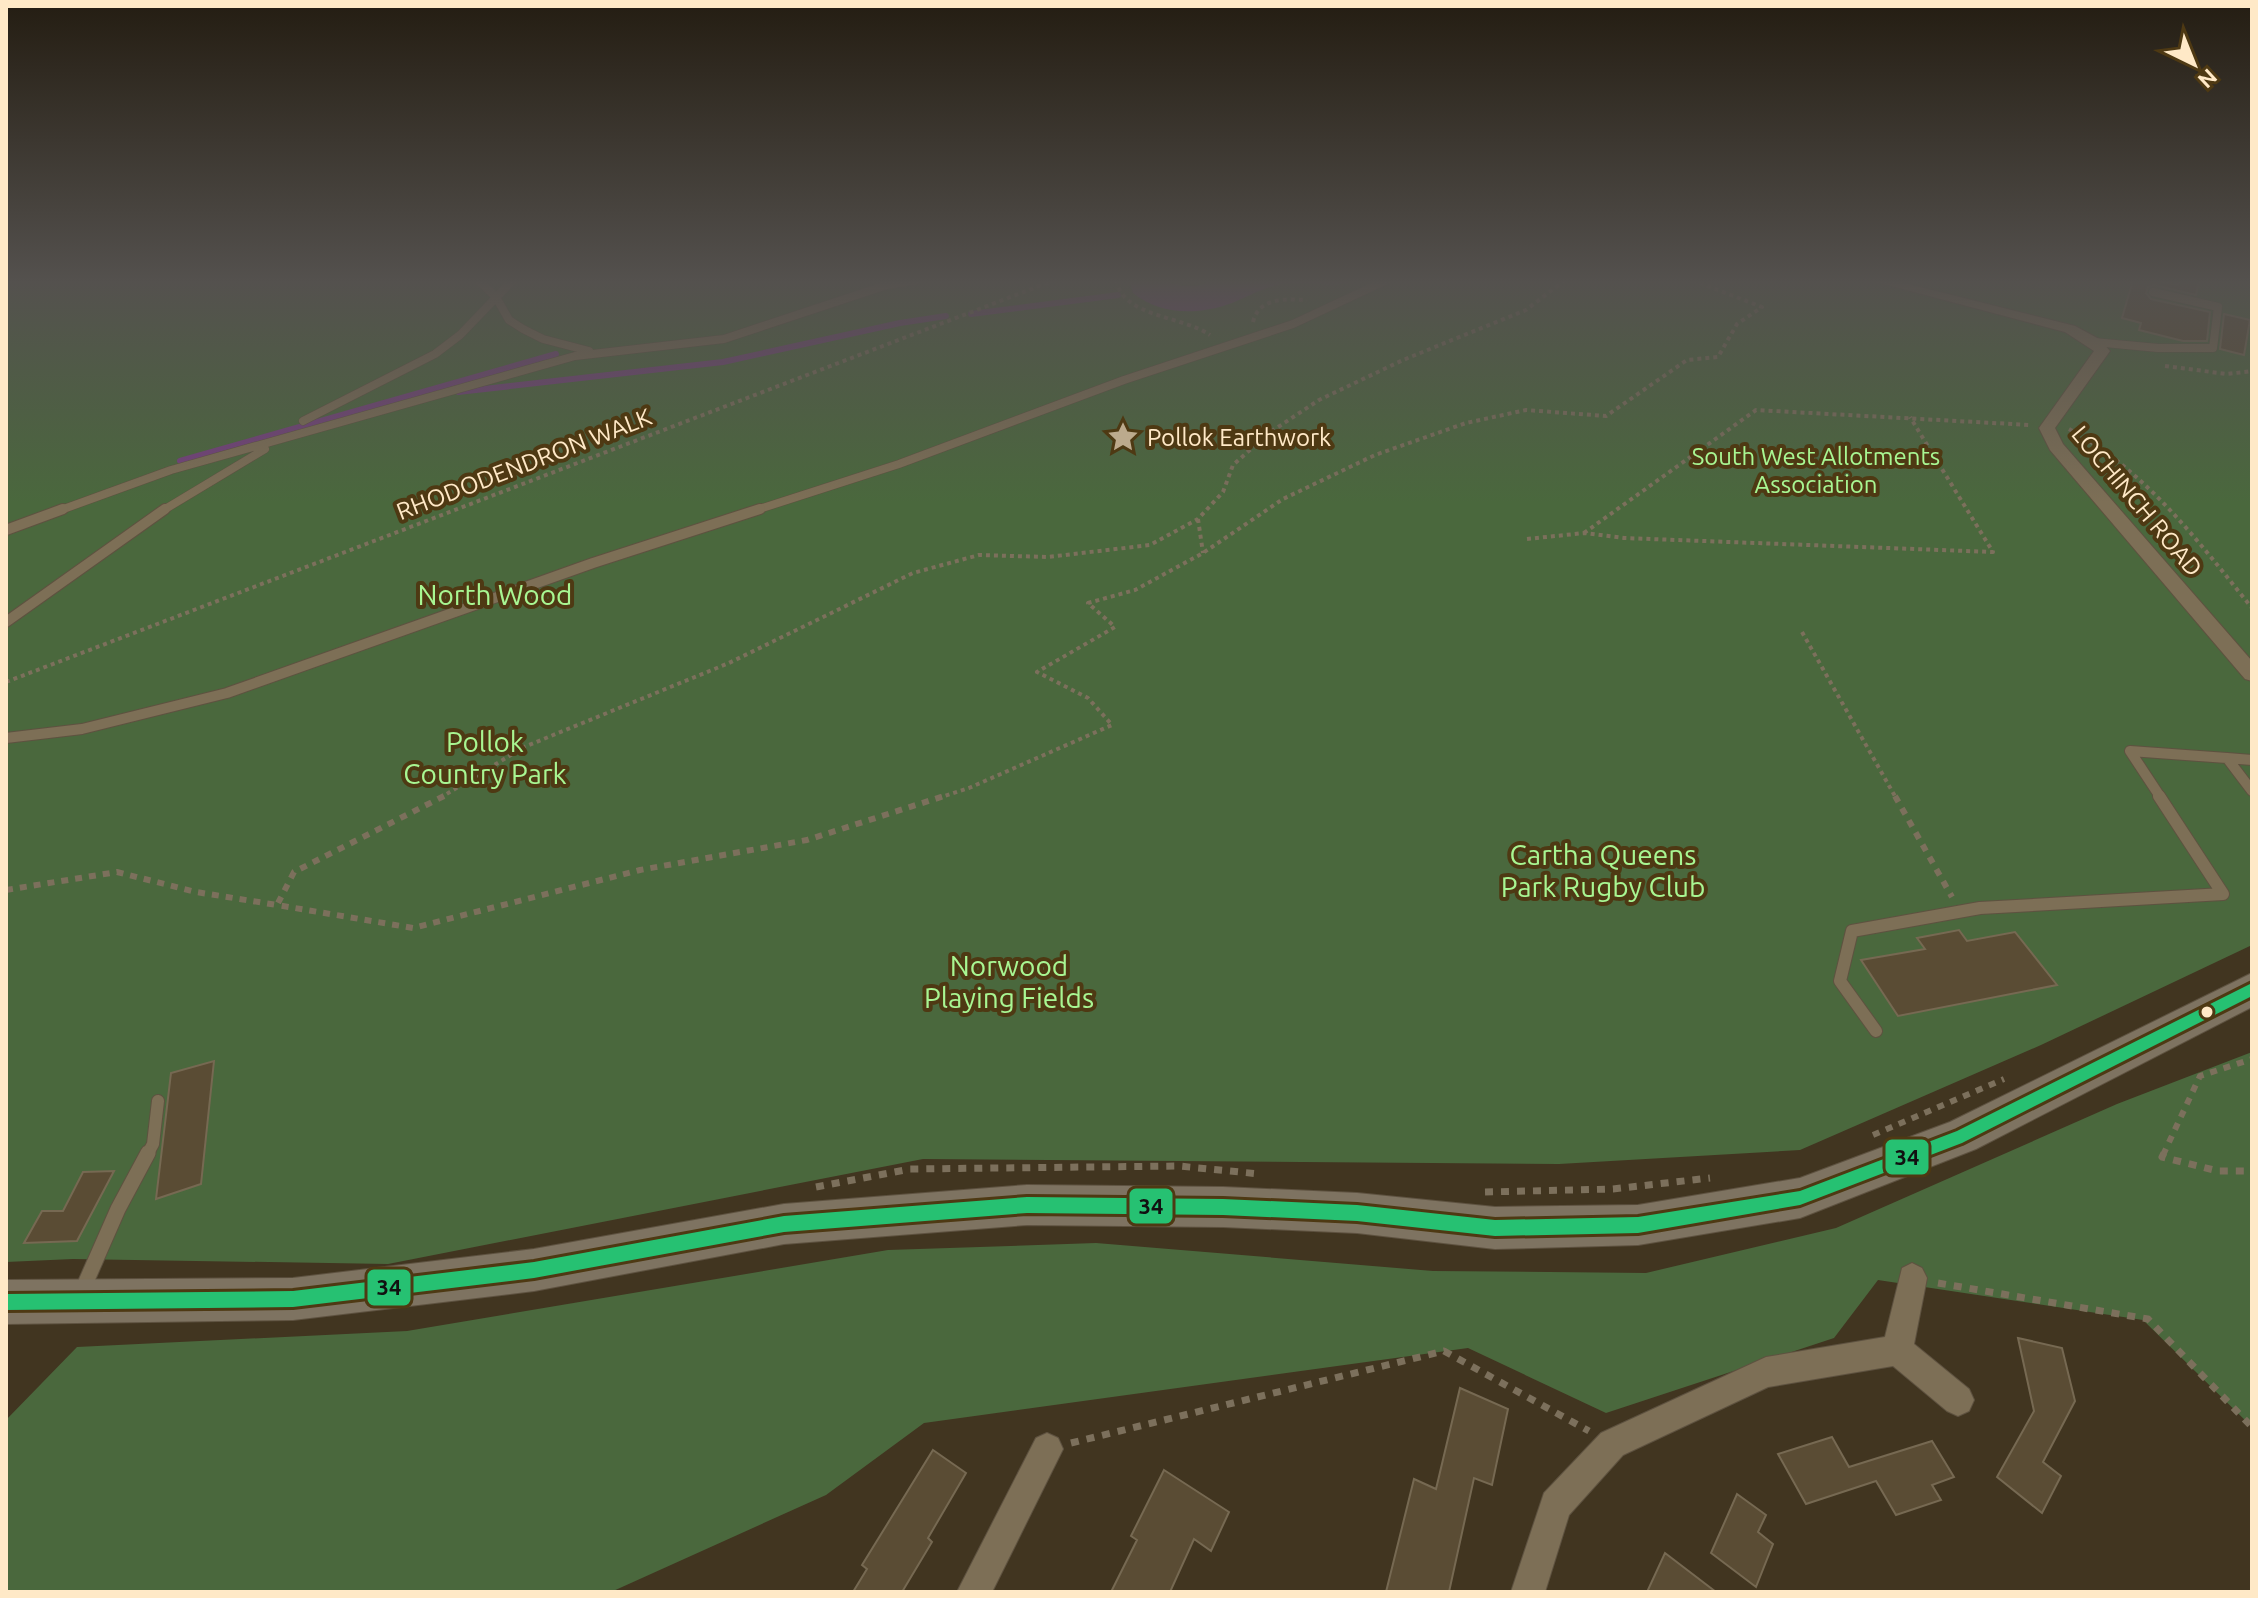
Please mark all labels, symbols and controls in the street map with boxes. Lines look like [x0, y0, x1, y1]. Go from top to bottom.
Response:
north arrow [2154, 24, 2234, 104]
text: N [2193, 64, 2223, 94]
street label: RHODODENDRON WALK [393, 403, 656, 525]
place icon: Pollok Earthwork [1106, 420, 1140, 454]
street label: LOCHINCH ROAD [2066, 420, 2208, 582]
place label: Pollok Earthwork [1147, 424, 1331, 451]
park label: South West Allotments Association [1692, 443, 1940, 498]
park label: North Wood [417, 579, 573, 610]
park label: Pollok Country Park [403, 726, 567, 789]
park label: Cartha Queens Park Rugby Club [1501, 839, 1705, 902]
park label: Norwood Playing Fields [924, 950, 1094, 1013]
unlabelled marker [2199, 1004, 2215, 1020]
line badge: 34 [1884, 1138, 1930, 1176]
text: 34 [1895, 1144, 1919, 1169]
line badge: 34 [1128, 1187, 1174, 1225]
text: 34 [1139, 1193, 1163, 1218]
line badge: 34 [366, 1268, 412, 1307]
text: 34 [377, 1274, 401, 1299]

